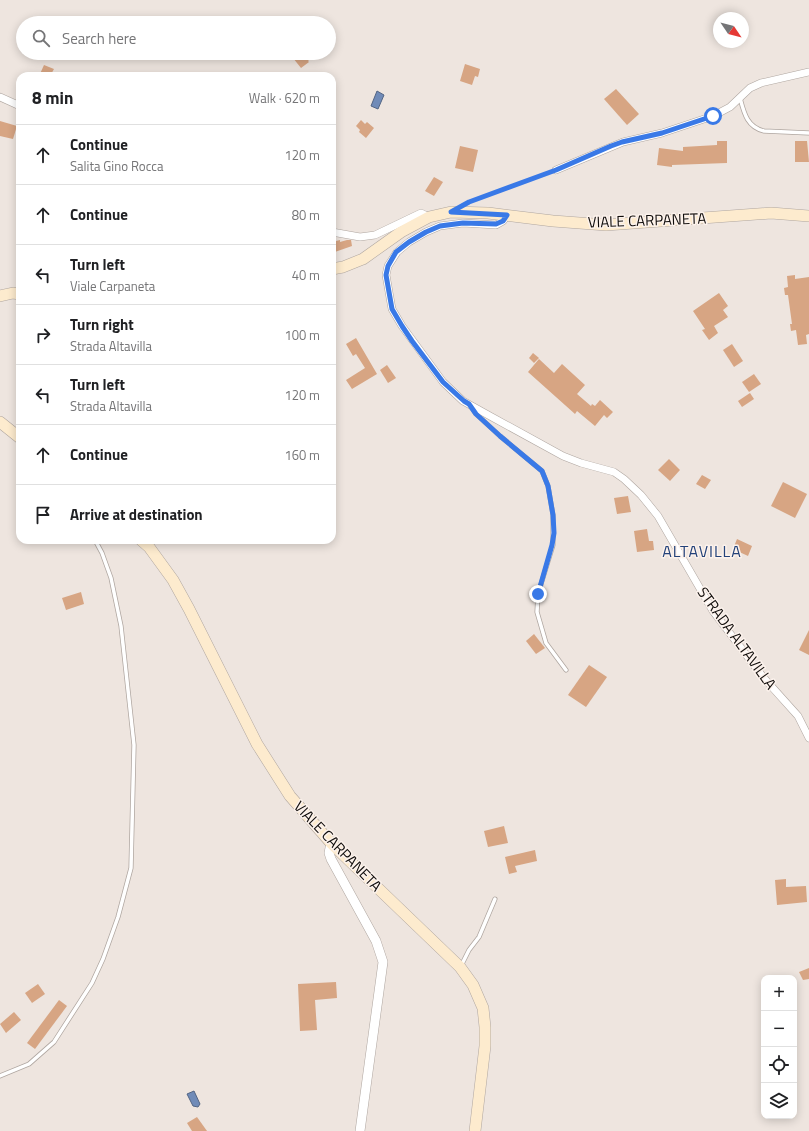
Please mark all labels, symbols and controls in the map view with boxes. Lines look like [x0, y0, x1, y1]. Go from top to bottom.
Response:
north arrow [713, 12, 749, 48]
search box [16, 16, 336, 60]
icon: search [30, 27, 52, 49]
text: Search here [62, 27, 136, 50]
text: 8 min [32, 85, 73, 111]
text: Walk · 620 m [249, 88, 320, 108]
route start [704, 107, 722, 125]
text: Continue [70, 133, 128, 156]
icon: ahead [32, 144, 54, 166]
text: 120 m [284, 145, 320, 165]
text: Salita Gino Rocca [70, 156, 163, 176]
text: Continue [70, 203, 128, 226]
icon: ahead [32, 204, 54, 226]
text: 80 m [292, 205, 320, 225]
street label: VIALE CARPANETA [587, 206, 707, 234]
text: Turn left [70, 253, 125, 276]
icon: left [32, 264, 54, 286]
text: 40 m [292, 265, 320, 285]
text: Viale Carpaneta [70, 276, 155, 296]
text: Turn right [70, 313, 134, 336]
icon: right [32, 324, 54, 346]
text: 100 m [284, 325, 320, 345]
text: Strada Altavilla [70, 336, 152, 356]
text: Turn left [70, 373, 125, 396]
icon: left [32, 384, 54, 406]
text: 120 m [284, 385, 320, 405]
text: Strada Altavilla [70, 396, 152, 416]
text: Continue [70, 443, 128, 466]
icon: ahead [32, 444, 54, 466]
text: 160 m [284, 445, 320, 465]
text: Arrive at destination [70, 503, 203, 526]
icon: arrive [32, 504, 54, 526]
district label: ALTAVILLA [662, 539, 742, 563]
street label: STRADA ALTAVILLA [692, 582, 782, 694]
route end [529, 585, 547, 603]
street label: VIALE CARPANETA [289, 795, 387, 897]
map controls [761, 975, 797, 1119]
button: + [761, 975, 797, 1011]
button: − [761, 1011, 797, 1047]
button: locate [761, 1047, 797, 1083]
button: layers [761, 1083, 797, 1119]

